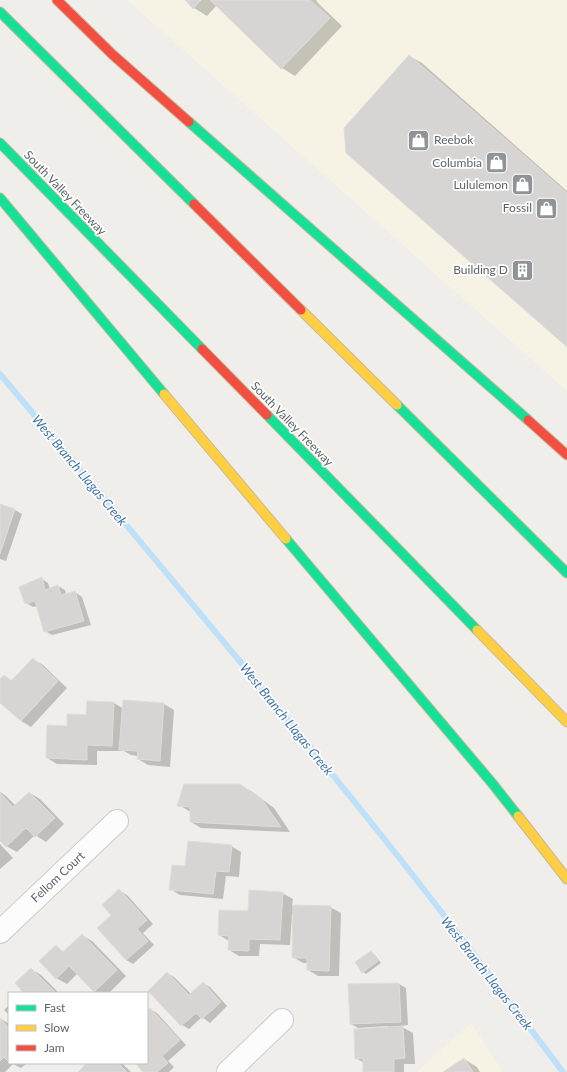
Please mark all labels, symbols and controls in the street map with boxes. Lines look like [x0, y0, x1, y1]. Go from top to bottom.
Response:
shop icon: Reebok [406, 127, 432, 153]
place label: Reebok [434, 132, 474, 147]
street label: South Valley Freeway [21, 147, 110, 239]
shop icon: Columbia [484, 150, 510, 176]
place label: Columbia [432, 155, 482, 170]
shop icon: Lululemon [510, 172, 536, 198]
place label: Lululemon [453, 177, 508, 192]
shop icon: Fossil [534, 195, 560, 221]
place label: Fossil [503, 200, 532, 215]
building icon: Building D [510, 257, 536, 283]
place label: Building D [453, 262, 508, 277]
street label: South Valley Freeway [248, 378, 337, 470]
water label: West Branch Llagas Creek [29, 411, 131, 529]
water label: West Branch Llagas Creek [237, 660, 338, 779]
street label: Fellom Court [28, 847, 88, 905]
water label: West Branch Llagas Creek [438, 913, 537, 1034]
legend [8, 992, 148, 1064]
text: Fast [44, 1000, 66, 1015]
text: Slow [44, 1020, 70, 1035]
text: Jam [44, 1040, 65, 1055]

